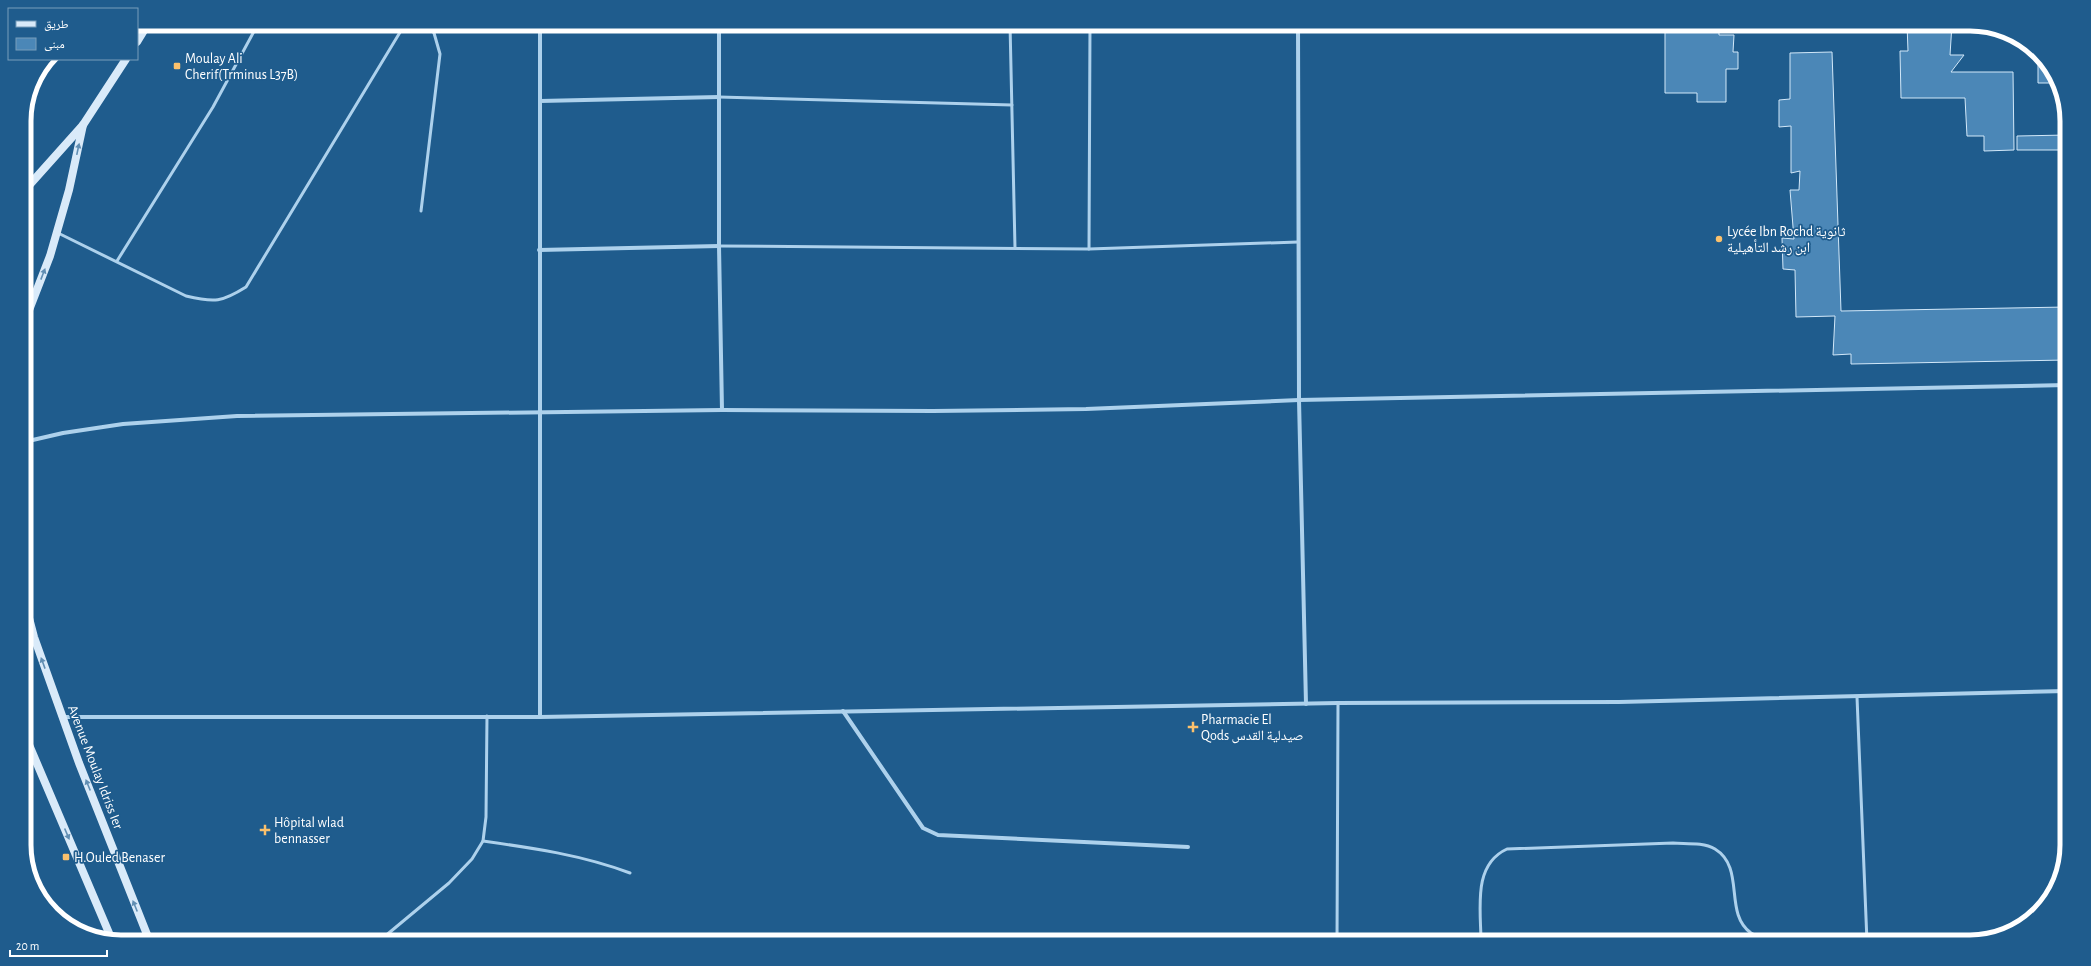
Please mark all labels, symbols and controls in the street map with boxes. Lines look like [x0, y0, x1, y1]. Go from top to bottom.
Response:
legend [8, 8, 138, 60]
text: طريق [44, 18, 69, 31]
text: مبنى [44, 38, 65, 51]
place label: Moulay Ali Cherif(Trminus L37B) [185, 52, 298, 82]
marker: Moulay Ali Cherif(Trminus L37B) [172, 61, 182, 71]
one-way arrow [76, 143, 82, 155]
place label: Lycée Ibn Rochd ثانوية ابن رشد التأهيلية [1727, 225, 1846, 256]
marker: Lycée Ibn Rochd ثانوية ابن رشد التأهيلية [1714, 234, 1724, 244]
one-way arrow [41, 267, 47, 279]
one-way arrow [39, 657, 45, 669]
street label: Avenue Moulay Idriss Ier [65, 703, 125, 832]
place label: Pharmacie El Qods صيدلية القدس [1201, 713, 1303, 744]
marker: Pharmacie El Qods صيدلية القدس [1188, 722, 1198, 732]
one-way arrow [84, 778, 90, 790]
place label: Hôpital wlad bennasser [274, 816, 344, 846]
marker: Hôpital wlad bennasser [259, 824, 271, 836]
one-way arrow [64, 828, 70, 839]
place label: H.Ouled Benaser [74, 851, 165, 865]
marker: H.Ouled Benaser [61, 852, 71, 862]
one-way arrow [132, 900, 139, 912]
scale bar [10, 932, 107, 958]
text: 20 m [16, 940, 39, 952]

